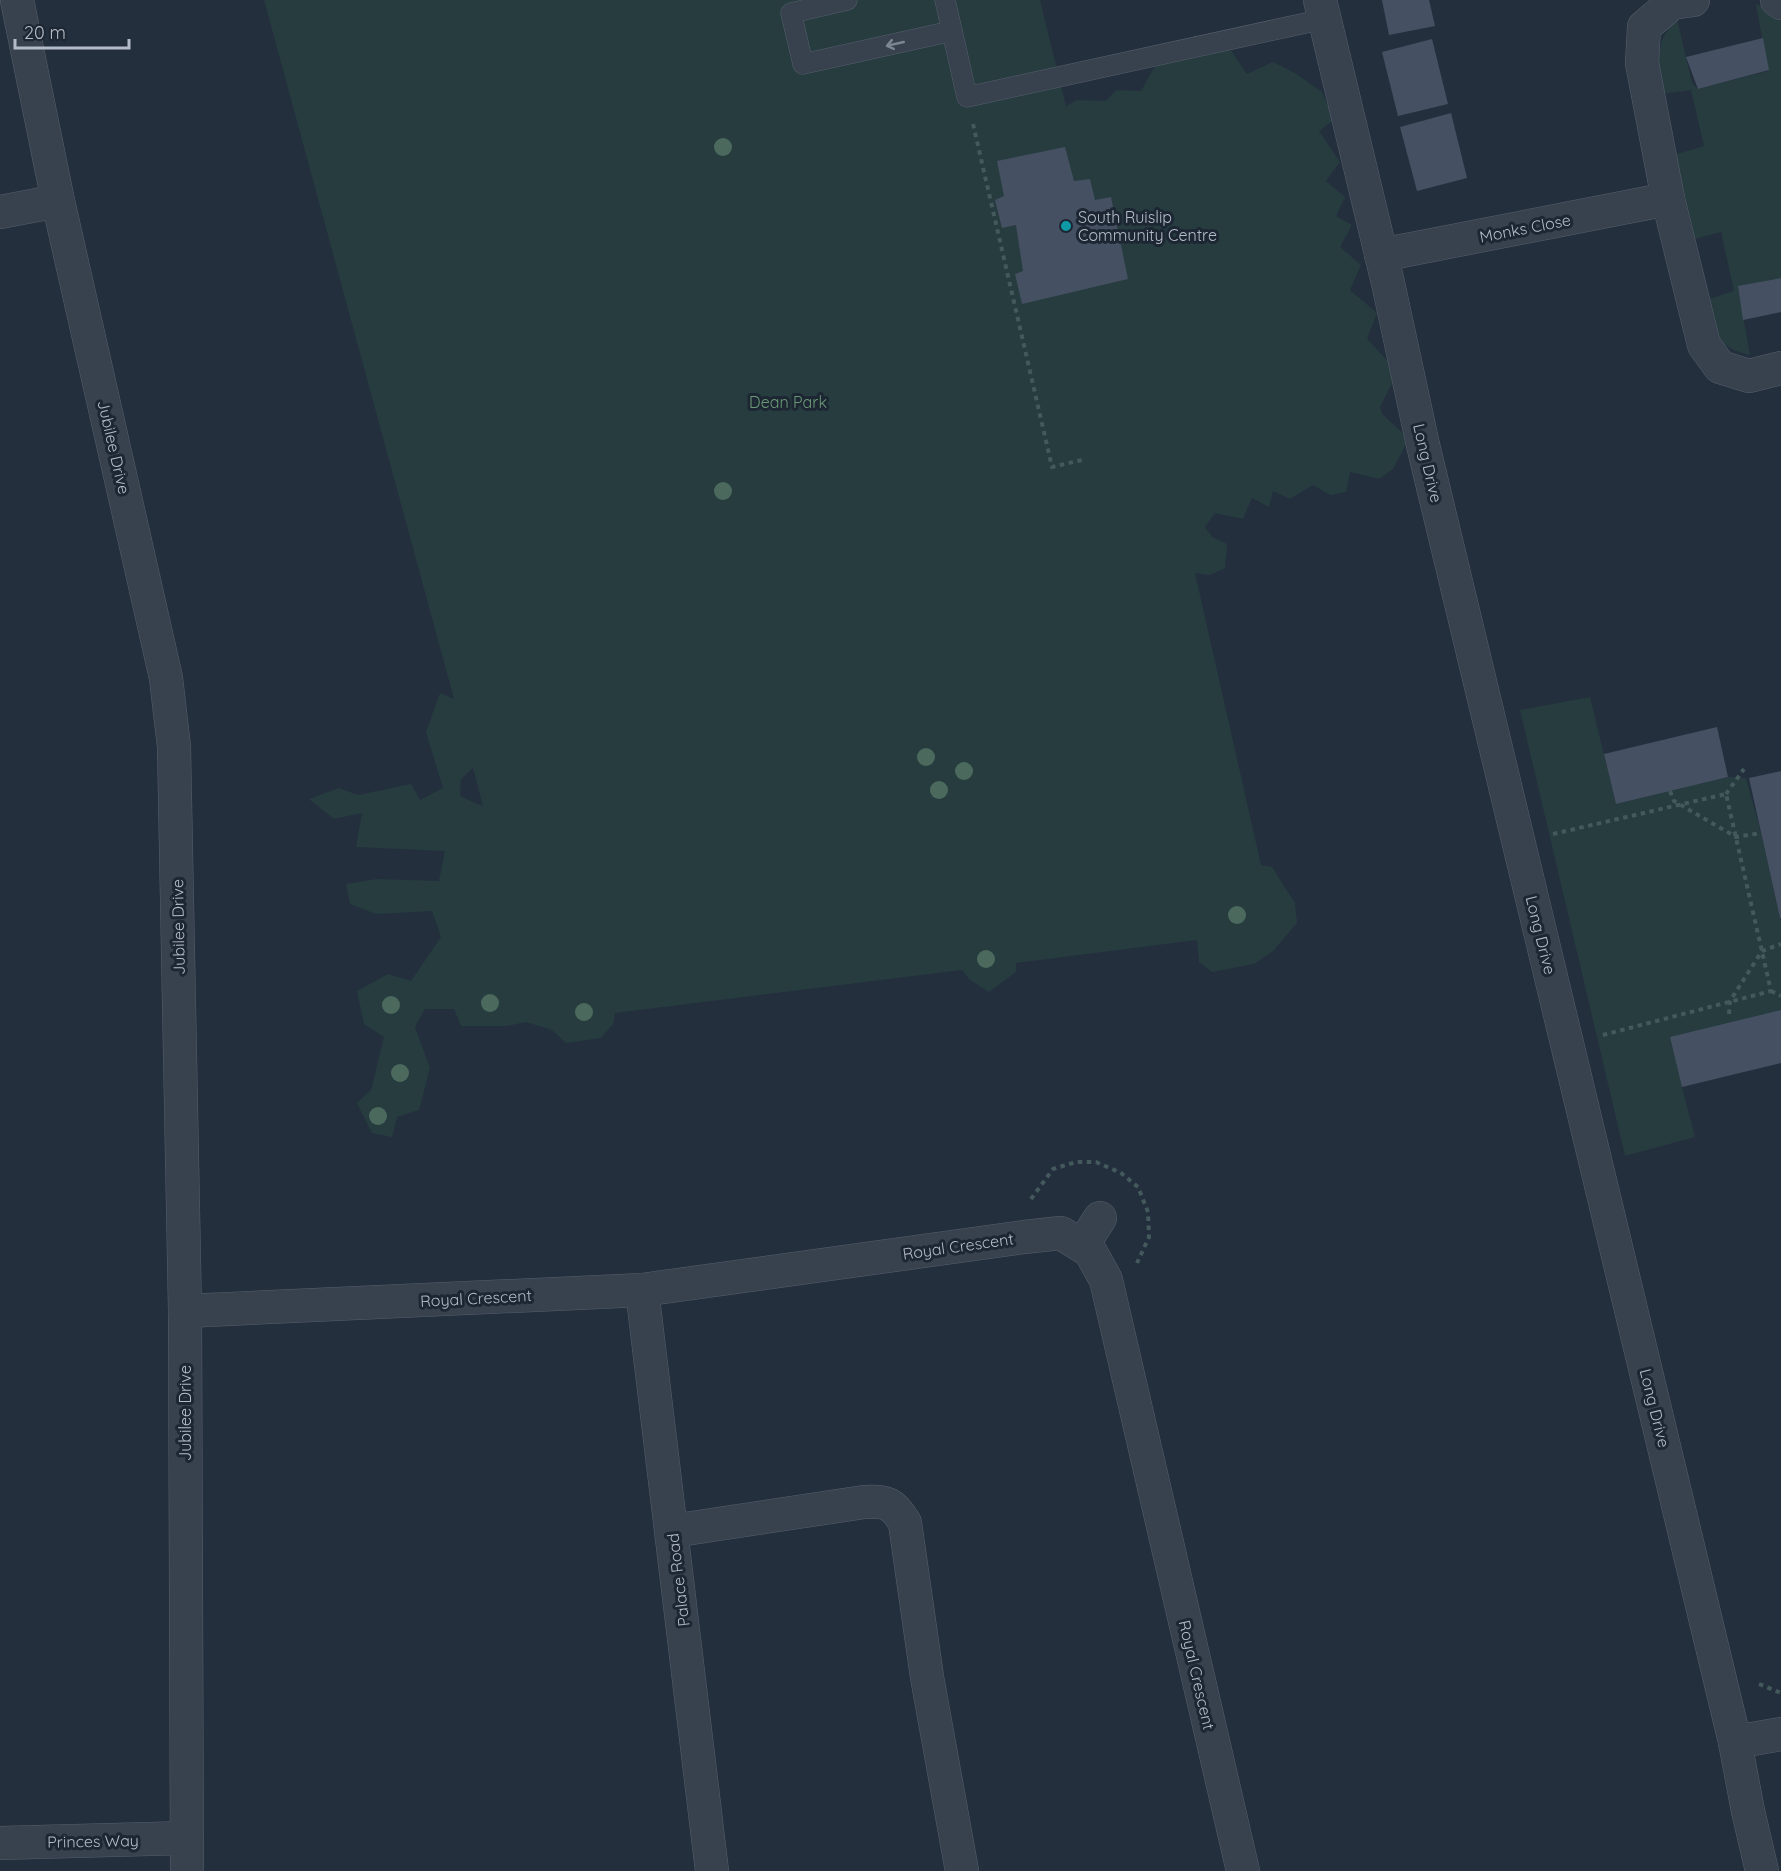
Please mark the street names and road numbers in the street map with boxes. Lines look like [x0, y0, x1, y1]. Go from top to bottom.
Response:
street label: Monks Close [1478, 209, 1572, 247]
street label: Jubilee Drive [93, 398, 135, 496]
street label: Long Drive [1409, 422, 1447, 504]
street label: Jubilee Drive [167, 879, 189, 975]
street label: Long Drive [1522, 894, 1560, 976]
street label: Royal Crescent [901, 1228, 1015, 1264]
street label: Royal Crescent [420, 1285, 532, 1311]
street label: Jubilee Drive [175, 1365, 195, 1461]
street label: Long Drive [1636, 1367, 1674, 1449]
street label: Palace Road [662, 1532, 694, 1628]
street label: Royal Crescent [1175, 1618, 1219, 1732]
street label: Princes Way [47, 1830, 139, 1852]

